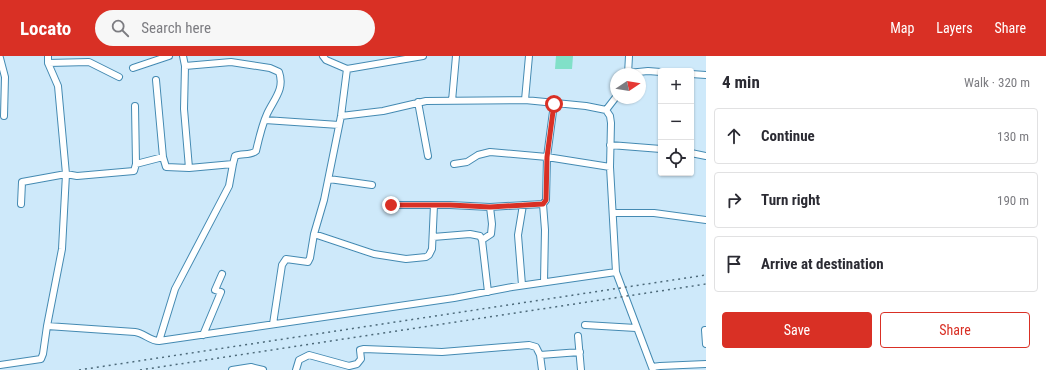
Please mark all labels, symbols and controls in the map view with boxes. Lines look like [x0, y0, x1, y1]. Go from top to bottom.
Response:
search box [95, 10, 375, 46]
text: Locato [20, 17, 71, 40]
icon: search [109, 17, 131, 39]
text: Search here [141, 19, 211, 37]
text: Map [890, 20, 914, 36]
text: Layers [936, 20, 973, 36]
text: Share [995, 20, 1026, 36]
north arrow [610, 68, 646, 104]
map controls [658, 68, 694, 176]
button: + [658, 68, 694, 104]
text: 4 min [722, 72, 760, 92]
text: Walk · 320 m [964, 75, 1030, 90]
route start [545, 95, 563, 113]
button: − [658, 104, 694, 140]
icon: ahead [723, 125, 745, 147]
text: Continue [761, 127, 815, 145]
text: 130 m [997, 129, 1029, 144]
button: locate [658, 140, 694, 176]
icon: right [723, 189, 745, 211]
text: Turn right [761, 191, 820, 209]
text: 190 m [997, 193, 1029, 208]
route end [382, 196, 400, 214]
icon: arrive [723, 253, 745, 275]
text: Arrive at destination [761, 255, 884, 273]
button: Save [722, 312, 872, 348]
button: Share [880, 312, 1030, 348]

